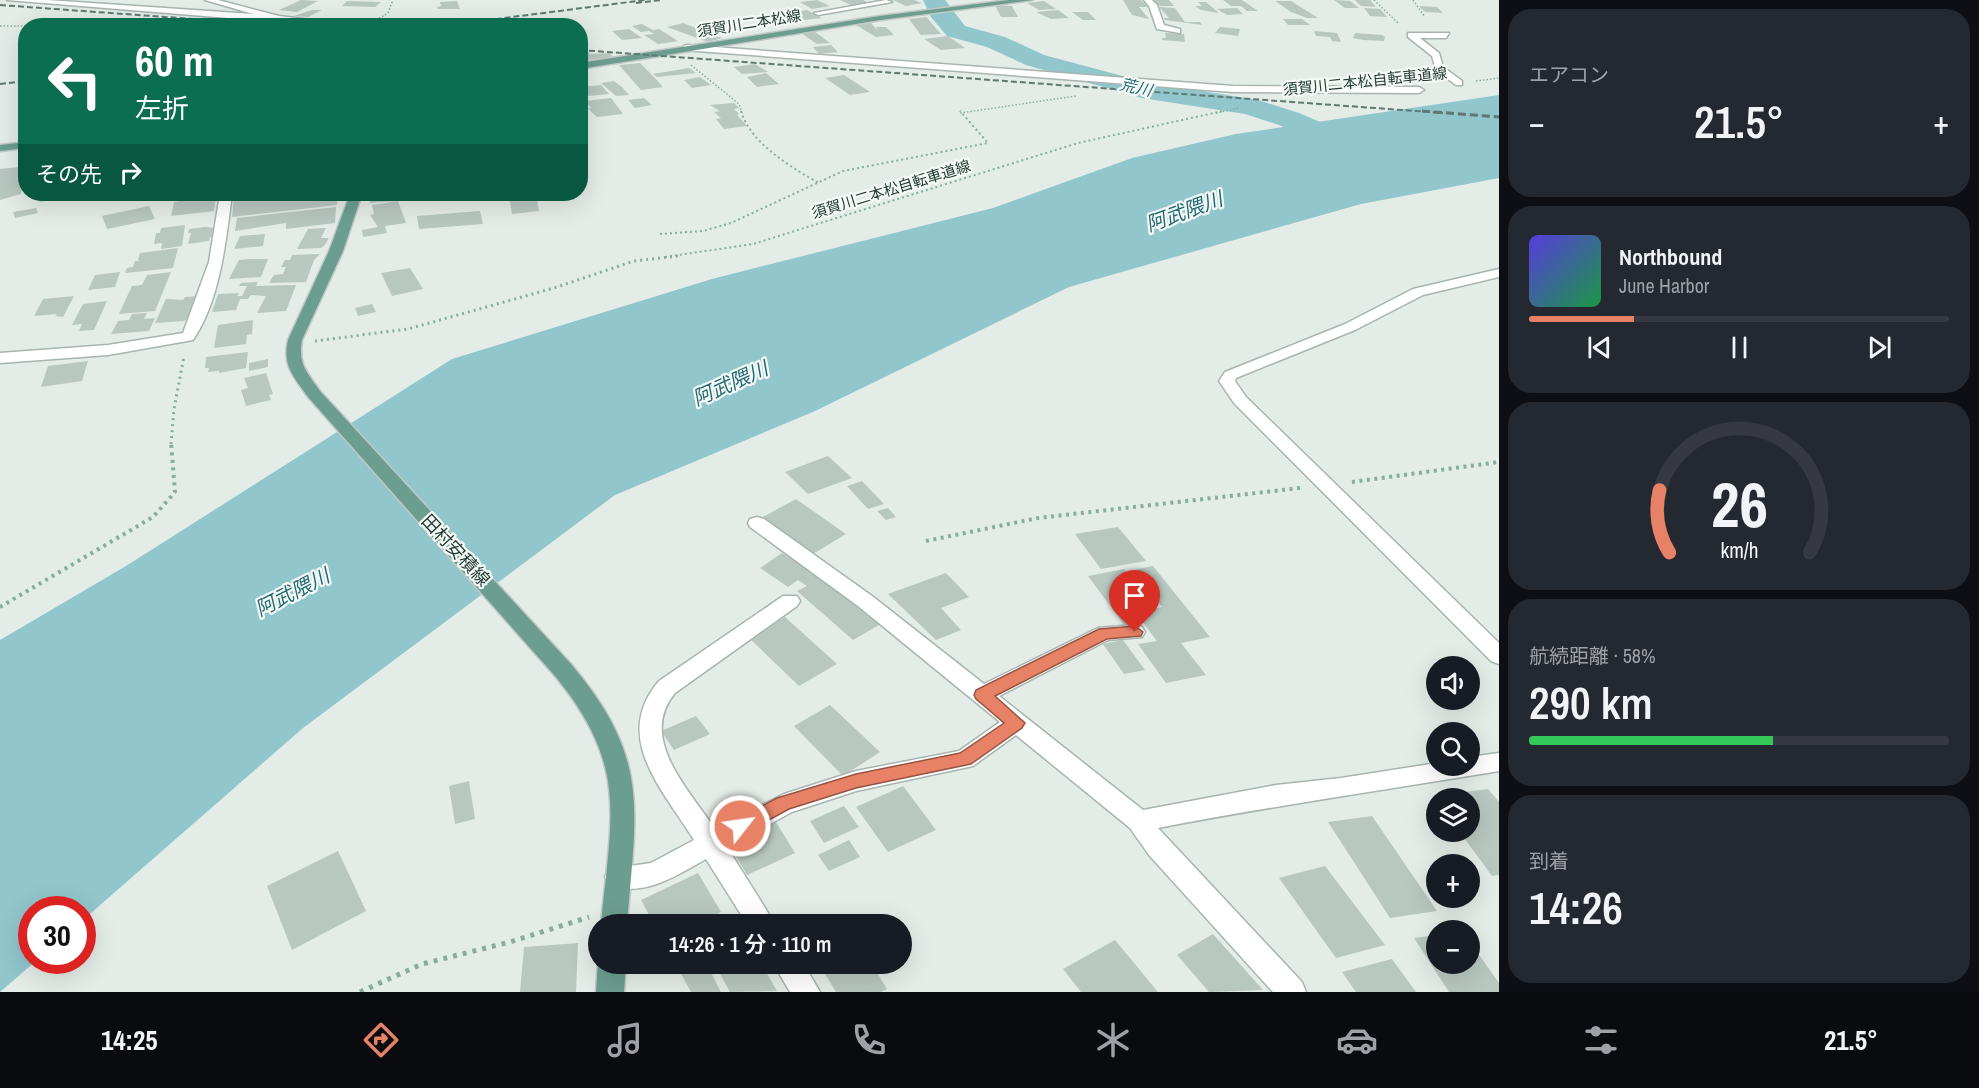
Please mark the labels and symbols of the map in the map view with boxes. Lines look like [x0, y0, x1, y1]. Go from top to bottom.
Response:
street label: 須賀川二本松線 [695, 4, 803, 42]
street label: 須賀川二本松自転車道線 [1282, 62, 1448, 100]
water label: 荒川 [1118, 73, 1156, 102]
street label: 須賀川二本松自転車道線 [809, 155, 973, 223]
water label: 阿武隈川 [1142, 184, 1228, 237]
water label: 阿武隈川 [688, 354, 774, 412]
street label: 田村安積線 [416, 509, 496, 591]
water label: 阿武隈川 [250, 561, 336, 622]
pin [1109, 570, 1160, 632]
position arrow [708, 794, 772, 858]
speed limit sign: 30 [18, 896, 96, 974]

